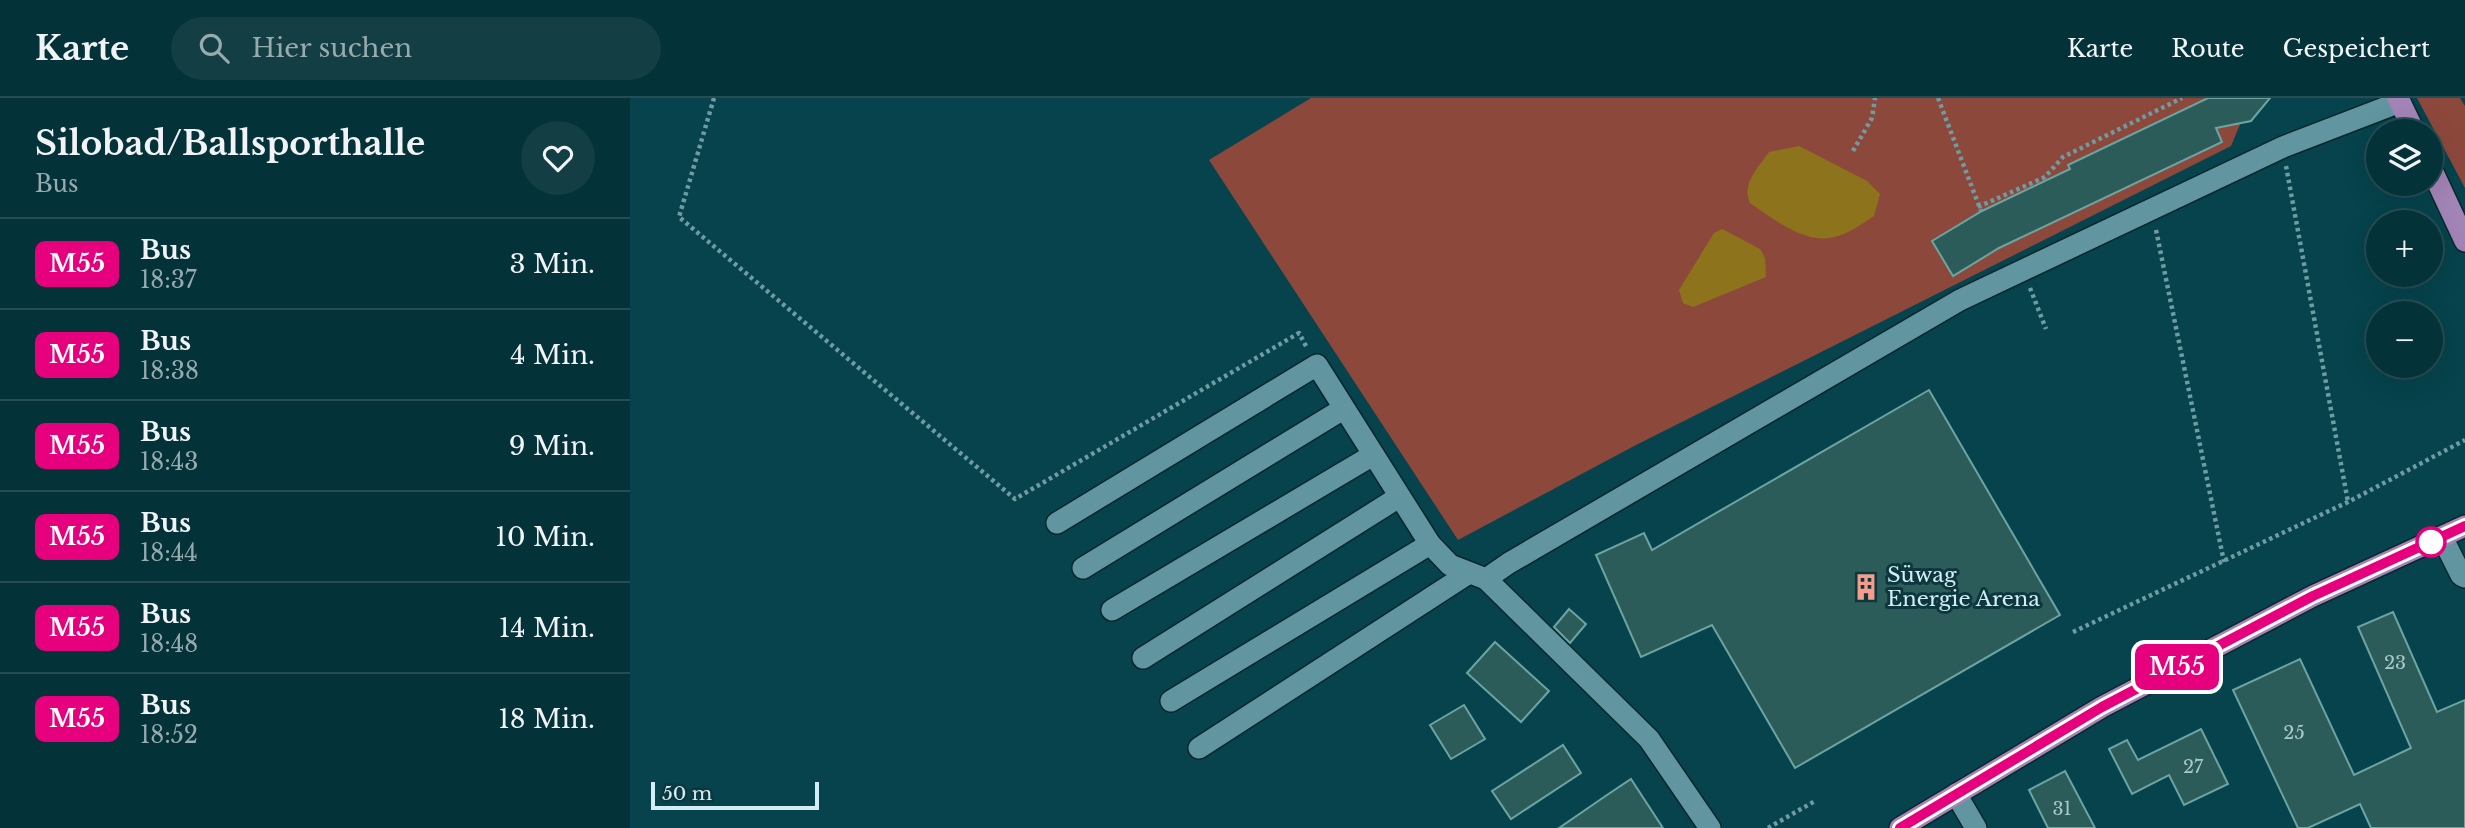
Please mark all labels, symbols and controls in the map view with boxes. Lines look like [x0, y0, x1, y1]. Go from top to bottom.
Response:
search box [171, 17, 661, 80]
text: Karte [35, 28, 129, 69]
icon: search [195, 29, 233, 67]
text: Hier suchen [251, 32, 412, 64]
text: Karte [2067, 34, 2133, 63]
text: Route [2171, 34, 2245, 63]
text: Gespeichert [2283, 34, 2430, 63]
map controls [2366, 119, 2443, 378]
button: layers [2366, 119, 2443, 196]
button: heart [521, 121, 595, 195]
text: Silobad/Ballsporthalle [35, 123, 425, 164]
text: Bus [35, 170, 78, 198]
button: + [2366, 210, 2443, 287]
text: Bus [140, 234, 191, 266]
text: 3 Min. [510, 248, 595, 280]
text: M55 [49, 249, 105, 278]
text: 18:37 [140, 266, 197, 294]
button: − [2366, 301, 2443, 378]
text: Bus [140, 325, 191, 357]
text: 4 Min. [510, 339, 595, 371]
text: M55 [49, 340, 105, 369]
text: 18:38 [140, 357, 199, 385]
text: Bus [140, 416, 191, 448]
text: 9 Min. [509, 430, 595, 462]
text: M55 [49, 431, 105, 460]
text: 18:43 [140, 448, 198, 476]
text: Bus [140, 507, 191, 539]
text: 10 Min. [495, 521, 595, 553]
text: M55 [49, 522, 105, 551]
unlabelled marker [2416, 527, 2446, 557]
text: 18:44 [140, 539, 198, 567]
place label: Süwag Energie Arena [1887, 562, 2040, 612]
building icon: Süwag Energie Arena [1851, 572, 1881, 602]
text: Bus [140, 598, 191, 630]
text: 14 Min. [499, 612, 595, 644]
text: M55 [49, 613, 105, 642]
text: 18:48 [140, 630, 198, 658]
line badge: M55 [2137, 644, 2217, 690]
text: M55 [2149, 652, 2205, 681]
house number: 23 [2384, 652, 2406, 674]
text: Bus [140, 689, 191, 721]
text: 18 Min. [498, 703, 595, 735]
text: M55 [49, 704, 105, 733]
text: 18:52 [140, 721, 198, 749]
house number: 25 [2283, 722, 2305, 744]
house number: 27 [2183, 756, 2204, 778]
scale bar [651, 779, 819, 811]
text: 50 m [662, 782, 712, 805]
house number: 31 [2052, 798, 2072, 820]

